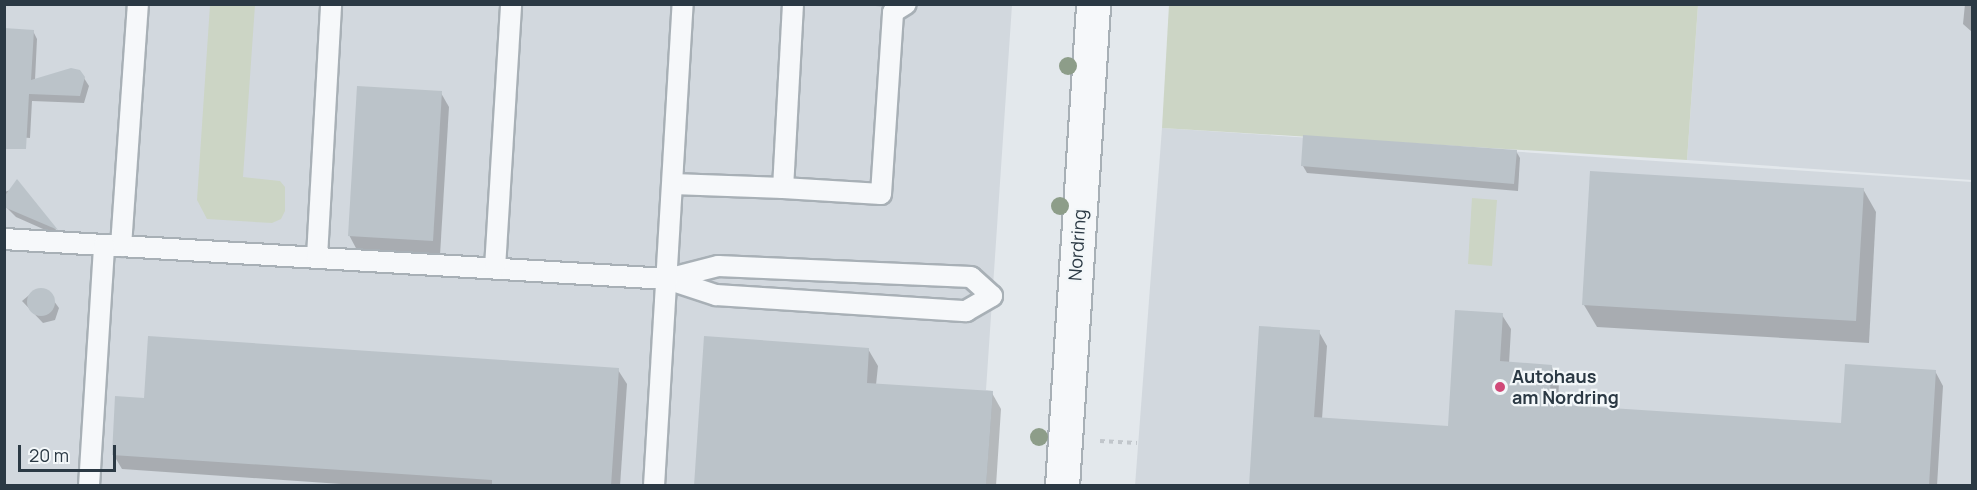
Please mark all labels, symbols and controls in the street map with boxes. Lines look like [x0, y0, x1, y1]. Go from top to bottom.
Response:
street label: Nordring [1064, 208, 1090, 282]
place label: Autohaus am Nordring [1512, 366, 1619, 409]
marker: Autohaus am Nordring [1493, 380, 1507, 394]
scale bar [21, 433, 118, 471]
text: 20 m [29, 443, 69, 467]

